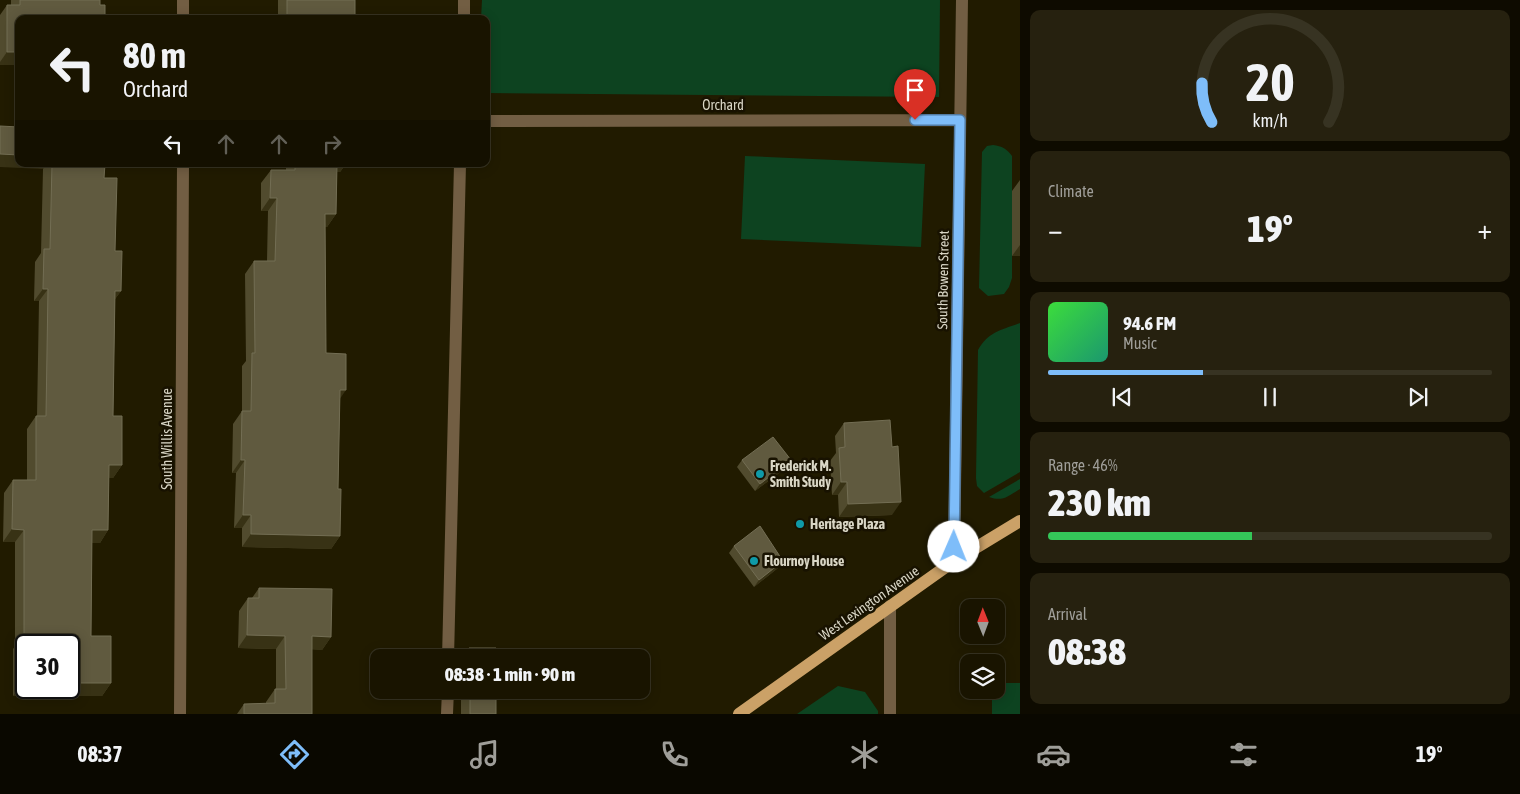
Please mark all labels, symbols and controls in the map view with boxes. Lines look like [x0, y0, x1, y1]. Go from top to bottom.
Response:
icon: left [40, 35, 105, 100]
text: 80 m [123, 35, 186, 75]
text: 20 [1246, 52, 1294, 112]
pin [894, 69, 936, 120]
text: Orchard [123, 76, 188, 102]
icon: arrive [901, 76, 929, 104]
street label: Orchard [702, 97, 744, 113]
text: km/h [1252, 110, 1288, 131]
icon: left [159, 130, 187, 158]
icon: ahead [212, 130, 240, 158]
icon: ahead [265, 130, 293, 158]
icon: right [318, 130, 346, 158]
text: Climate [1048, 182, 1094, 200]
text: 19° [1247, 207, 1293, 250]
text: − [1048, 213, 1063, 245]
text: + [1477, 213, 1492, 245]
street label: South Bowen Street [934, 230, 952, 330]
text: 94.6 FM [1123, 312, 1176, 334]
text: Music [1123, 334, 1157, 352]
icon: previous [1108, 383, 1136, 411]
icon: pause [1256, 383, 1284, 411]
icon: next [1404, 383, 1432, 411]
street label: South Willis Avenue [159, 388, 175, 490]
text: Range · 46% [1048, 456, 1118, 474]
place label: Frederick M. Smith Study [770, 458, 832, 490]
marker: Frederick M. Smith Study [754, 468, 766, 480]
text: 230 km [1048, 481, 1151, 524]
place label: Heritage Plaza [810, 516, 886, 532]
marker: Heritage Plaza [794, 518, 806, 530]
position arrow [927, 520, 979, 572]
place label: Flournoy House [764, 553, 844, 569]
marker: Flournoy House [748, 555, 760, 567]
street label: West Lexington Avenue [816, 563, 922, 643]
north arrow [960, 599, 1005, 644]
map controls [960, 599, 1005, 699]
text: Arrival [1048, 605, 1087, 623]
text: 08:38 [1048, 630, 1126, 673]
speed limit sign: 30 [15, 634, 80, 699]
button: layers [960, 654, 1005, 699]
text: 08:38 · 1 min · 90 m [445, 663, 575, 685]
icon: directions [277, 737, 312, 772]
icon: music [467, 737, 502, 772]
icon: phone [657, 737, 692, 772]
icon: climate [847, 737, 882, 772]
icon: car [1036, 737, 1071, 772]
icon: filters [1226, 737, 1261, 772]
text: 08:37 [77, 741, 123, 767]
text: 19° [1416, 741, 1443, 767]

